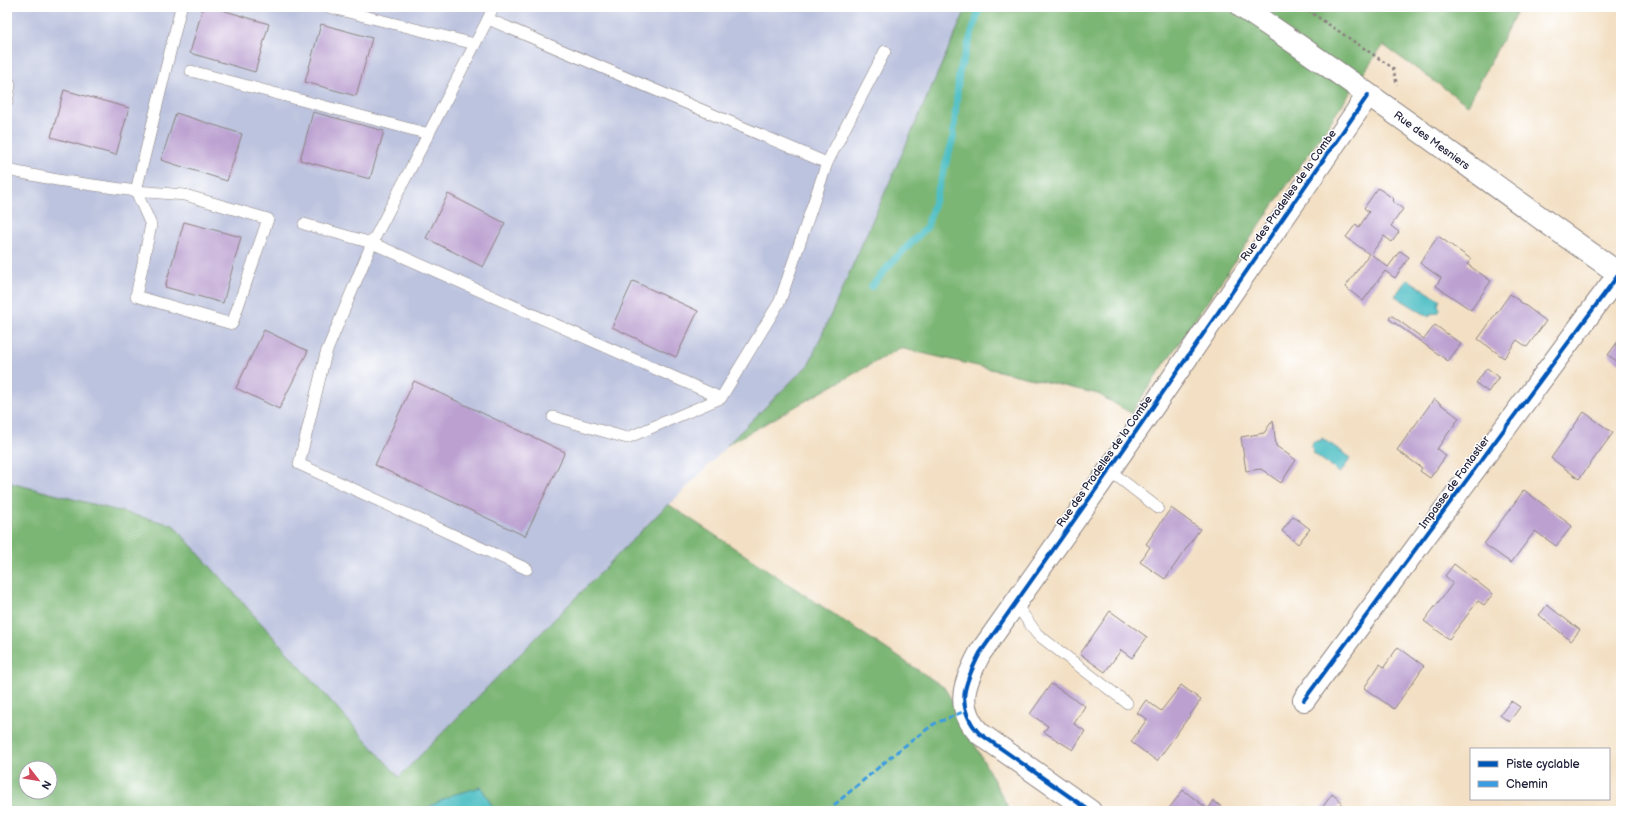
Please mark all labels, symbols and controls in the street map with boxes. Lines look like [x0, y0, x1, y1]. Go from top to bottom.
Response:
street label: Rue des Mesniers [1391, 108, 1473, 173]
street label: Rue des Pradelles de la Combe [1238, 127, 1339, 264]
street label: Rue des Pradelles de la Combe [1054, 393, 1155, 530]
street label: Impasse de Fontastier [1416, 433, 1493, 531]
legend [1470, 748, 1610, 800]
text: Piste cyclable [1506, 757, 1580, 772]
north arrow [18, 760, 58, 800]
text: Chemin [1506, 777, 1548, 792]
text: N [38, 778, 54, 792]

